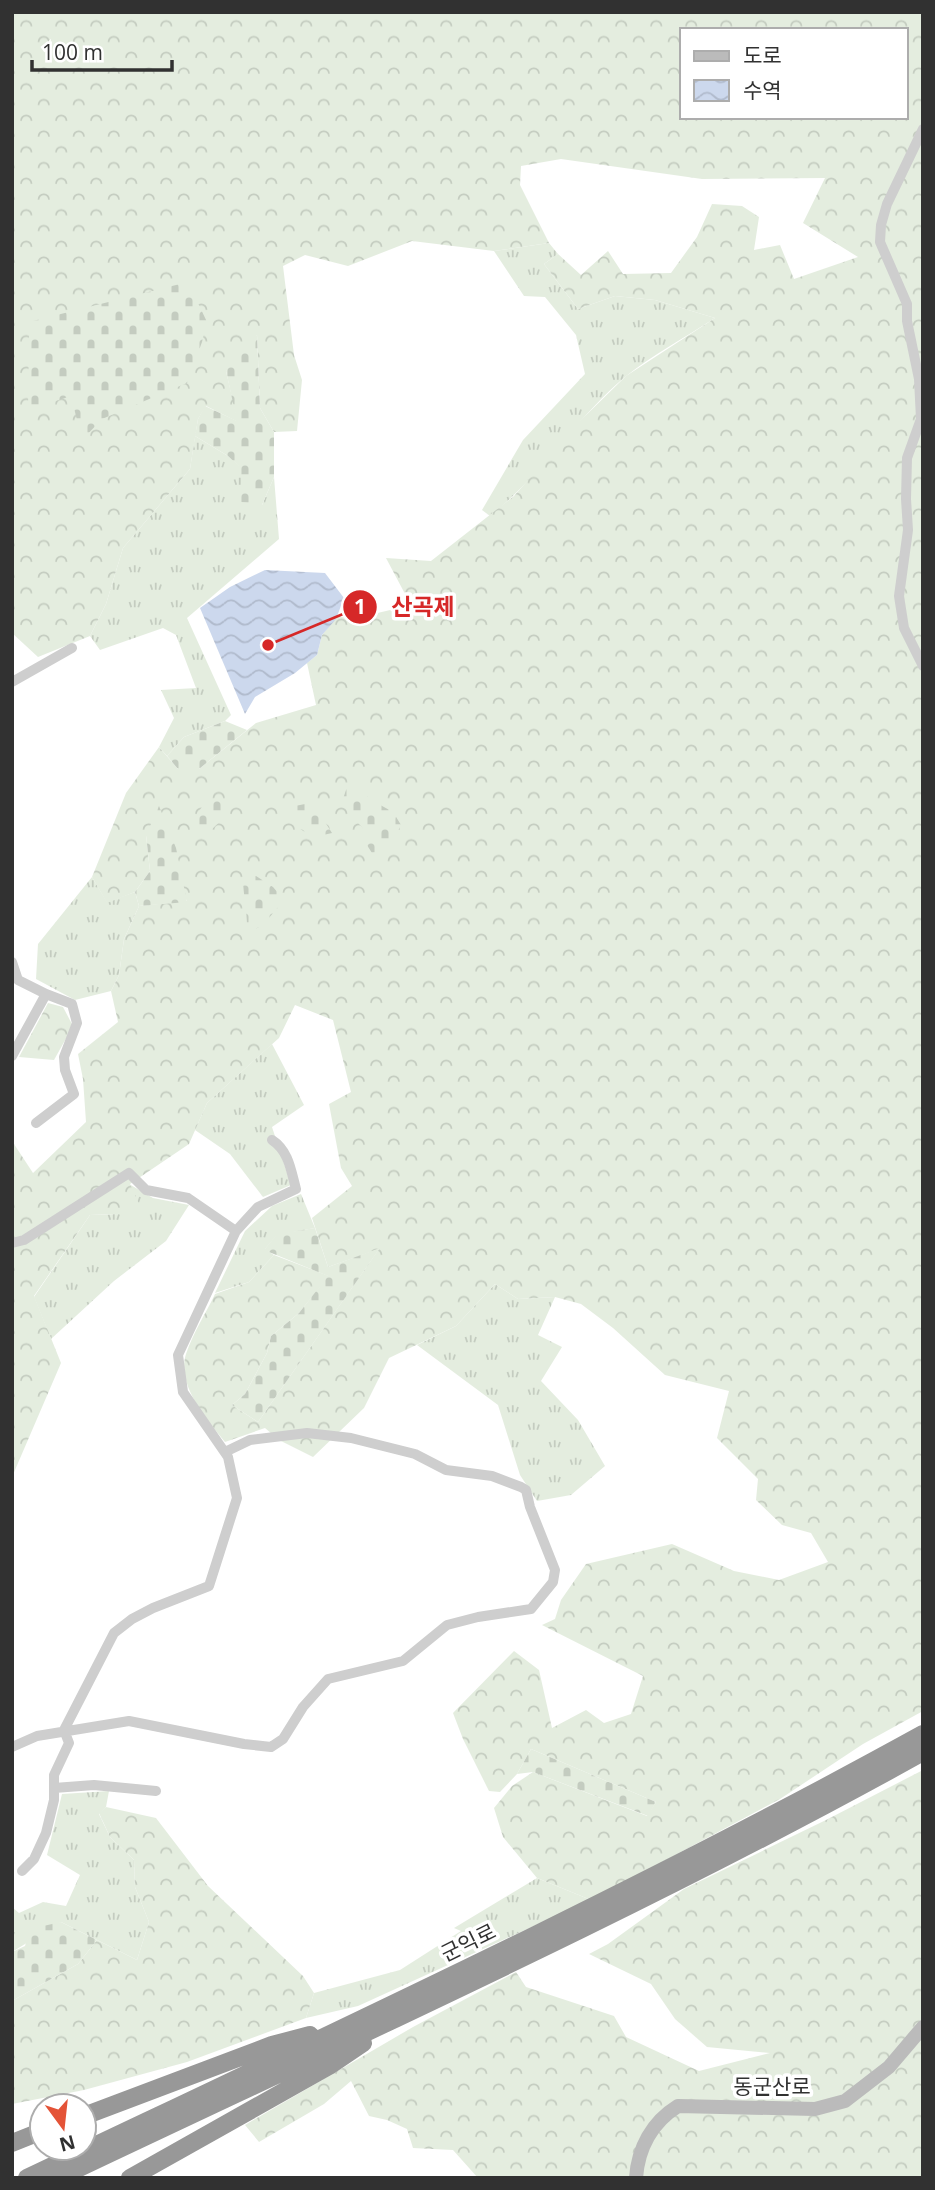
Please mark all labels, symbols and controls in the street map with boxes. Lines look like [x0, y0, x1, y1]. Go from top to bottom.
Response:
scale bar [32, 28, 172, 72]
legend [680, 28, 907, 119]
text: 100 m [42, 38, 103, 66]
text: 도로 [743, 41, 782, 69]
text: 수역 [743, 76, 782, 104]
callout: 산곡제 [342, 585, 469, 629]
text: 산곡제 [391, 590, 455, 622]
text: 1 [354, 592, 366, 620]
street label: 군익로 [436, 1917, 500, 1967]
street label: 동군산로 [733, 2072, 811, 2100]
north arrow [28, 2092, 98, 2162]
text: N [57, 2129, 78, 2158]

